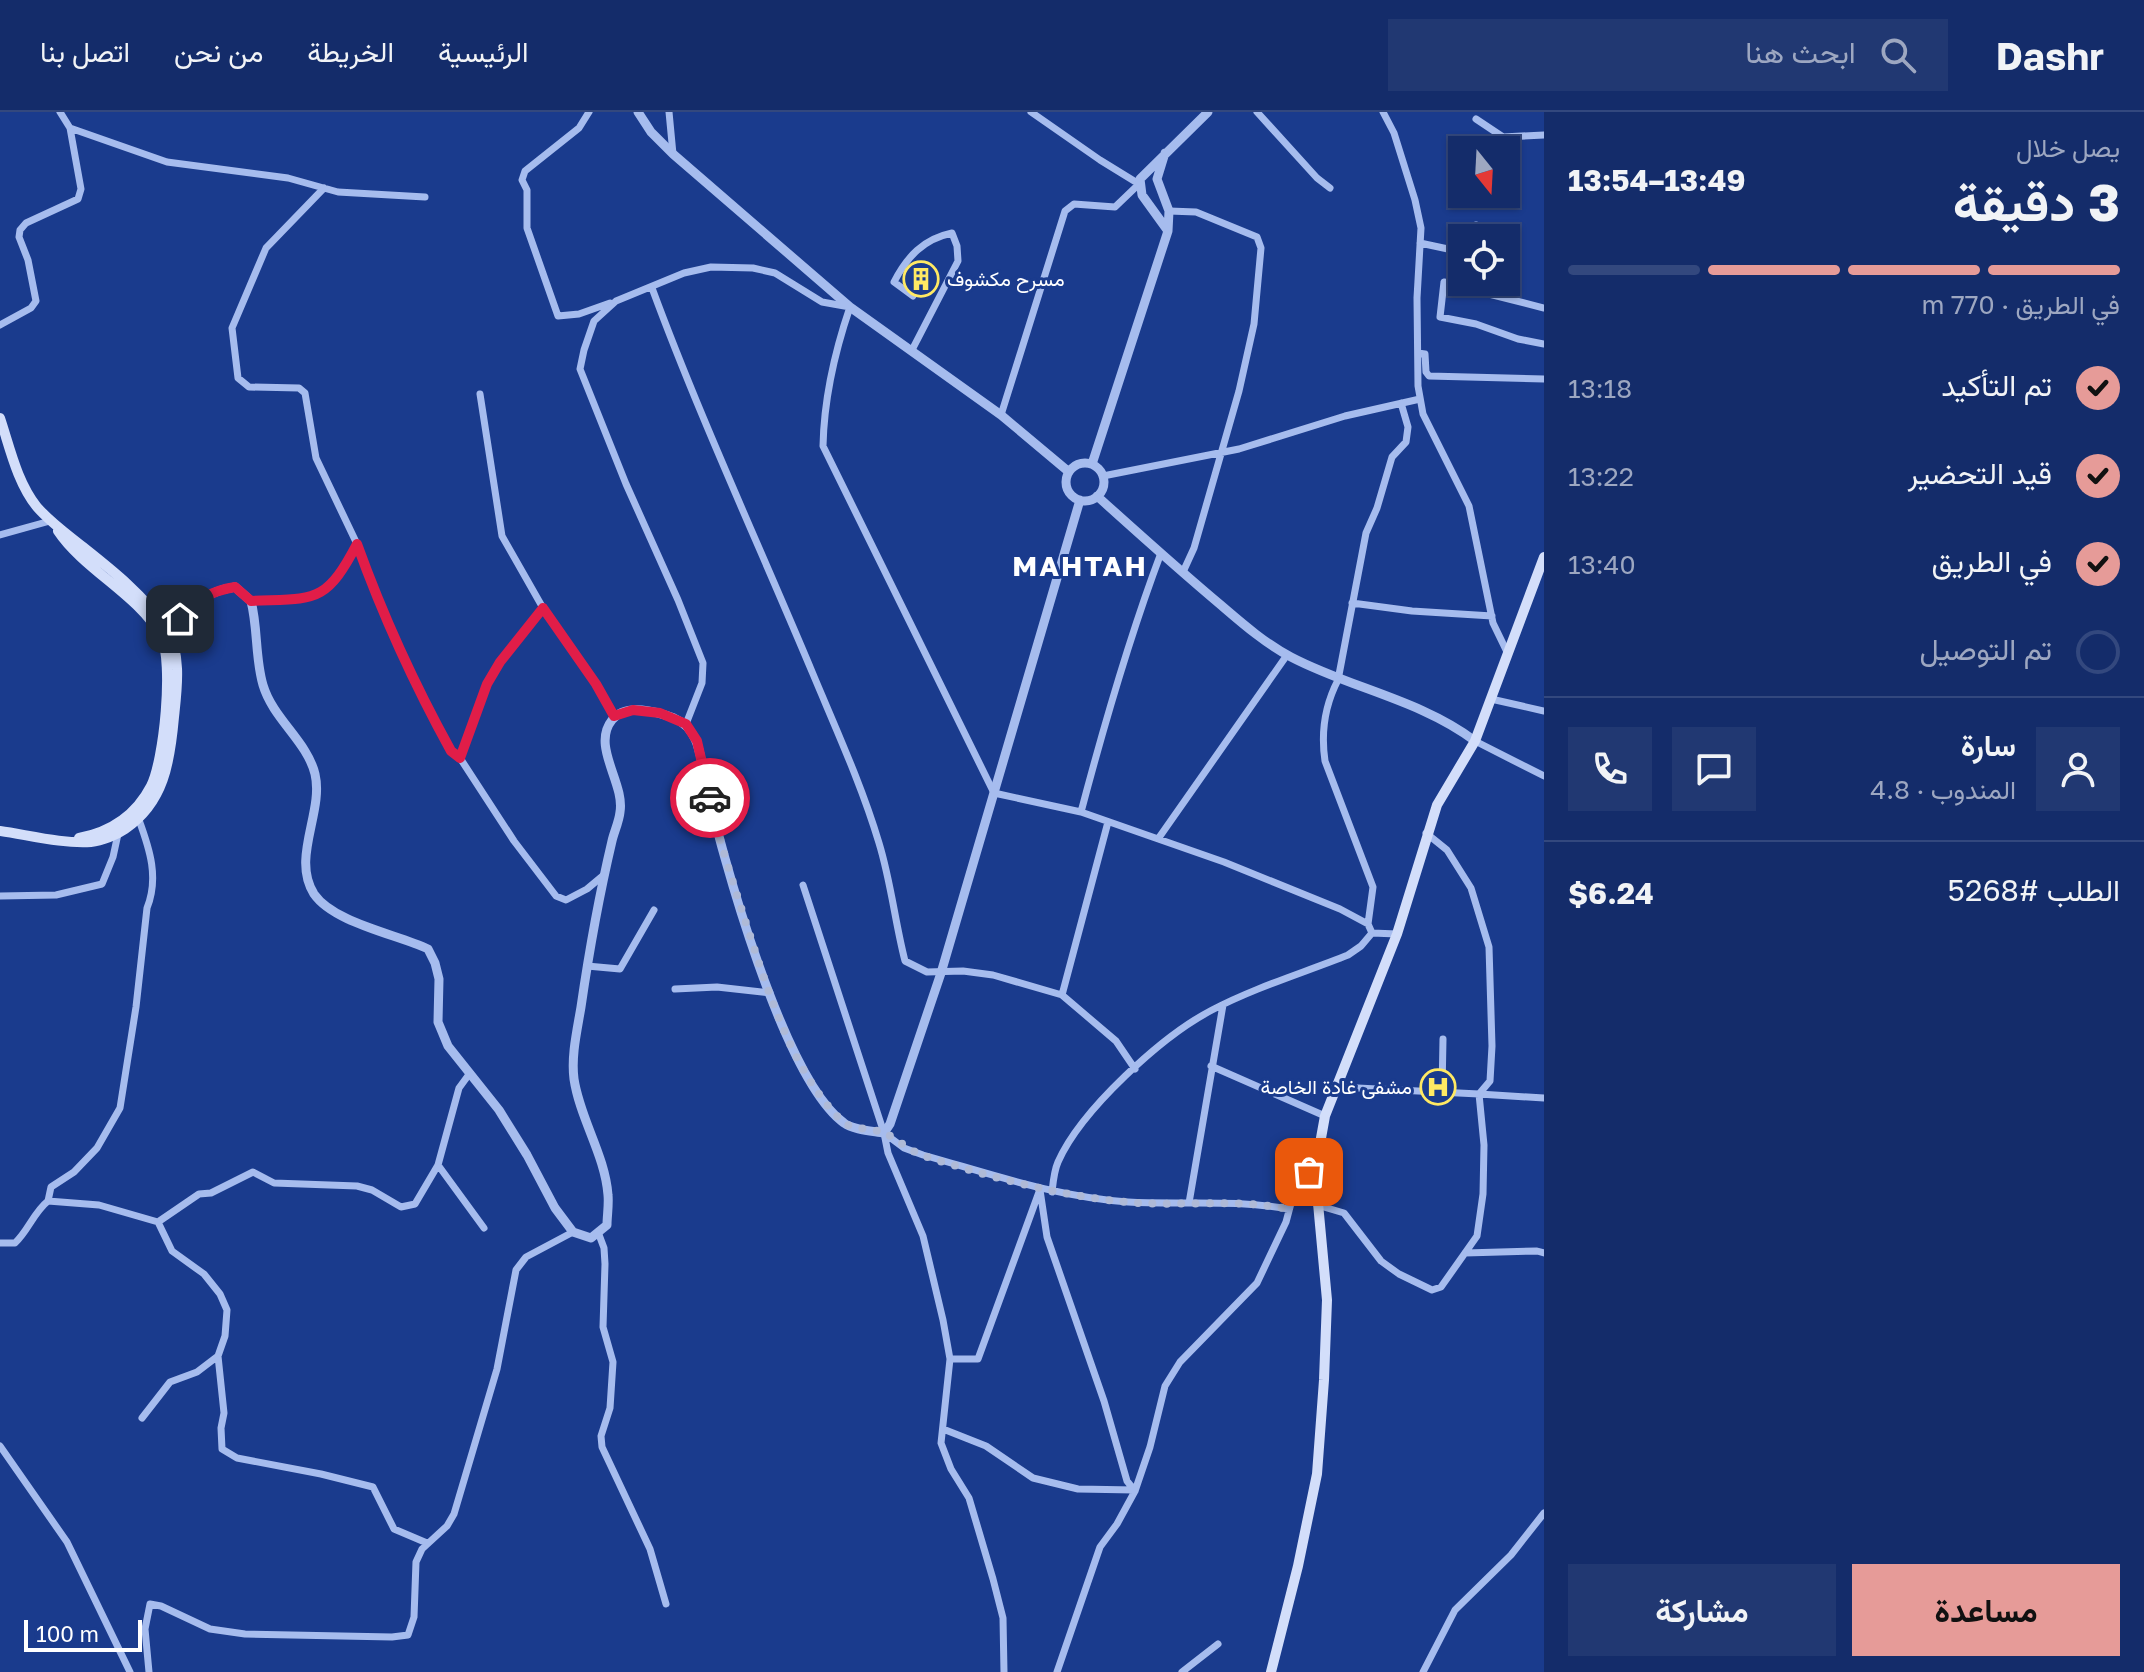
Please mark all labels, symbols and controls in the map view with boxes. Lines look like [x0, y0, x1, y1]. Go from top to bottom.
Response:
search box [1388, 19, 1948, 91]
icon: search [1876, 33, 1920, 77]
text: Dashr [1996, 33, 2104, 78]
text: ابحث هنا [1745, 34, 1856, 70]
text: اتصل بنا [40, 35, 130, 68]
text: من نحن [174, 35, 263, 68]
text: الخريطة [307, 35, 394, 68]
text: الرئيسية [438, 35, 528, 68]
text: يصل خلال [2016, 132, 2120, 163]
north arrow [1448, 136, 1520, 208]
map controls [1448, 136, 1520, 296]
text: 13:49–13:54 [1568, 162, 1745, 198]
text: 3 دقيقة [1953, 170, 2120, 232]
button: locate [1448, 224, 1520, 296]
building icon: مسرح مكشوف [902, 260, 940, 298]
place label: مسرح مكشوف [947, 266, 1065, 293]
text: في الطريق · 770 m [1921, 289, 2120, 320]
icon: check [2076, 366, 2120, 410]
text: تم التأكيد [1941, 367, 2052, 403]
text: 13:18 [1568, 373, 1632, 404]
icon: check [2076, 454, 2120, 498]
text: قيد التحضير [1908, 455, 2052, 491]
text: 13:22 [1568, 461, 1634, 492]
icon: check [2076, 542, 2120, 586]
text: في الطريق [1931, 543, 2052, 579]
district label: MAHTAH [1012, 549, 1148, 582]
text: 13:40 [1568, 549, 1636, 580]
pin [146, 585, 214, 653]
icon: home [158, 597, 202, 641]
text: تم التوصيل [1919, 631, 2052, 667]
button: phone [1568, 727, 1652, 811]
button: chat [1672, 727, 1756, 811]
text: سارة [1961, 727, 2016, 763]
button: person [2036, 727, 2120, 811]
courier [670, 758, 750, 838]
text: المندوب · 4.8 [1870, 774, 2016, 805]
icon: car [688, 776, 732, 820]
text: الطلب #5268 [1948, 872, 2120, 908]
text: $6.24 [1568, 875, 1654, 911]
hospital icon: مشفى غادة الخاصة [1419, 1068, 1457, 1106]
place label: مشفى غادة الخاصة [1261, 1074, 1412, 1099]
pin [1275, 1138, 1343, 1206]
icon: bag [1287, 1150, 1331, 1194]
button: مشاركة [1568, 1564, 1836, 1656]
button: مساعدة [1852, 1564, 2120, 1656]
scale bar [24, 1616, 142, 1652]
text: 100 m [36, 1620, 99, 1647]

